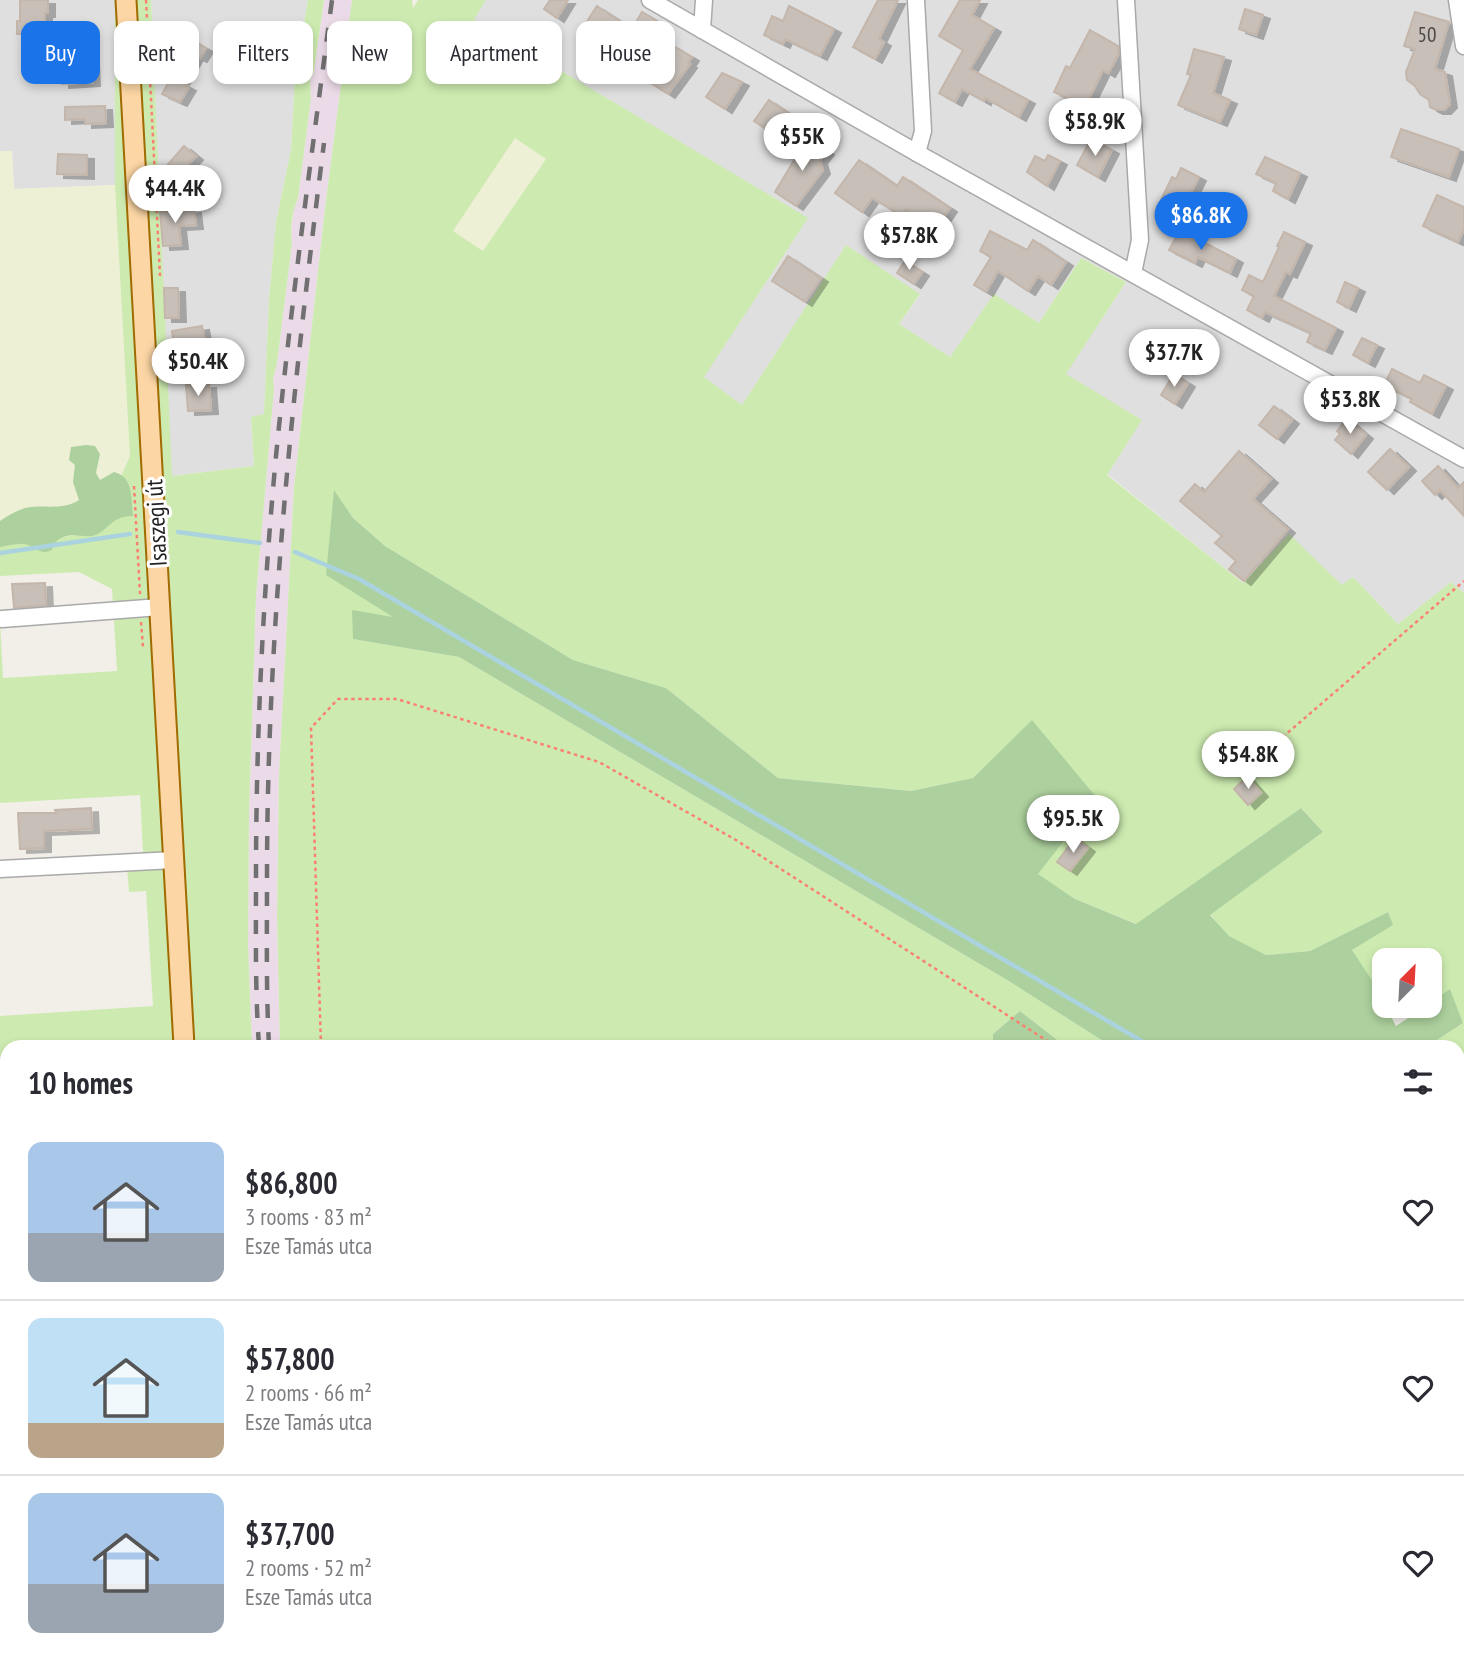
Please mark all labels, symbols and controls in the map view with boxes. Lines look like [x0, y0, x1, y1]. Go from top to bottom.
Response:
chip: Buy [21, 21, 100, 84]
chip: Rent [114, 21, 199, 84]
chip: Filters [213, 21, 313, 84]
chip: New [327, 21, 412, 84]
chip: Apartment [426, 21, 562, 84]
chip: House [576, 21, 675, 84]
house number: 50 [1418, 21, 1436, 48]
pin: $58.9K [1038, 99, 1152, 158]
text: $58.9K [1065, 106, 1125, 135]
pin: $55K [761, 114, 843, 173]
text: $55K [780, 121, 824, 150]
pin: $44.4K [118, 166, 232, 225]
text: $44.4K [145, 173, 205, 202]
pin: $86.8K [1144, 192, 1258, 252]
text: $86.8K [1171, 200, 1231, 229]
pin: $57.8K [852, 212, 966, 272]
text: $57.8K [880, 220, 938, 249]
pin: $37.7K [1117, 330, 1231, 389]
text: $37.7K [1145, 337, 1203, 366]
pin: $50.4K [141, 338, 255, 398]
text: $50.4K [168, 346, 228, 375]
pin: $53.8K [1293, 376, 1407, 436]
text: $53.8K [1320, 384, 1380, 413]
street label: Isaszegi út [138, 478, 174, 567]
pin: $54.8K [1191, 732, 1305, 791]
text: $54.8K [1218, 739, 1278, 768]
pin: $95.5K [1016, 796, 1130, 855]
text: $95.5K [1043, 803, 1103, 832]
north arrow [1372, 948, 1442, 1018]
map controls [1372, 948, 1442, 1018]
text: 10 homes [28, 1063, 133, 1102]
icon: filters [1399, 1063, 1437, 1101]
text: $86,800 [245, 1163, 338, 1202]
icon: home [84, 1170, 168, 1254]
icon: heart [1399, 1193, 1437, 1231]
text: 3 rooms · 83 m² [245, 1202, 372, 1231]
text: Esze Tamás utca [245, 1231, 372, 1260]
text: $57,800 [245, 1339, 335, 1378]
icon: home [84, 1346, 168, 1430]
icon: heart [1399, 1369, 1437, 1407]
text: 2 rooms · 66 m² [245, 1378, 372, 1407]
text: Esze Tamás utca [245, 1407, 372, 1436]
text: $37,700 [245, 1514, 335, 1553]
icon: home [84, 1521, 168, 1605]
icon: heart [1399, 1544, 1437, 1582]
text: 2 rooms · 52 m² [245, 1553, 372, 1582]
text: Esze Tamás utca [245, 1582, 372, 1611]

